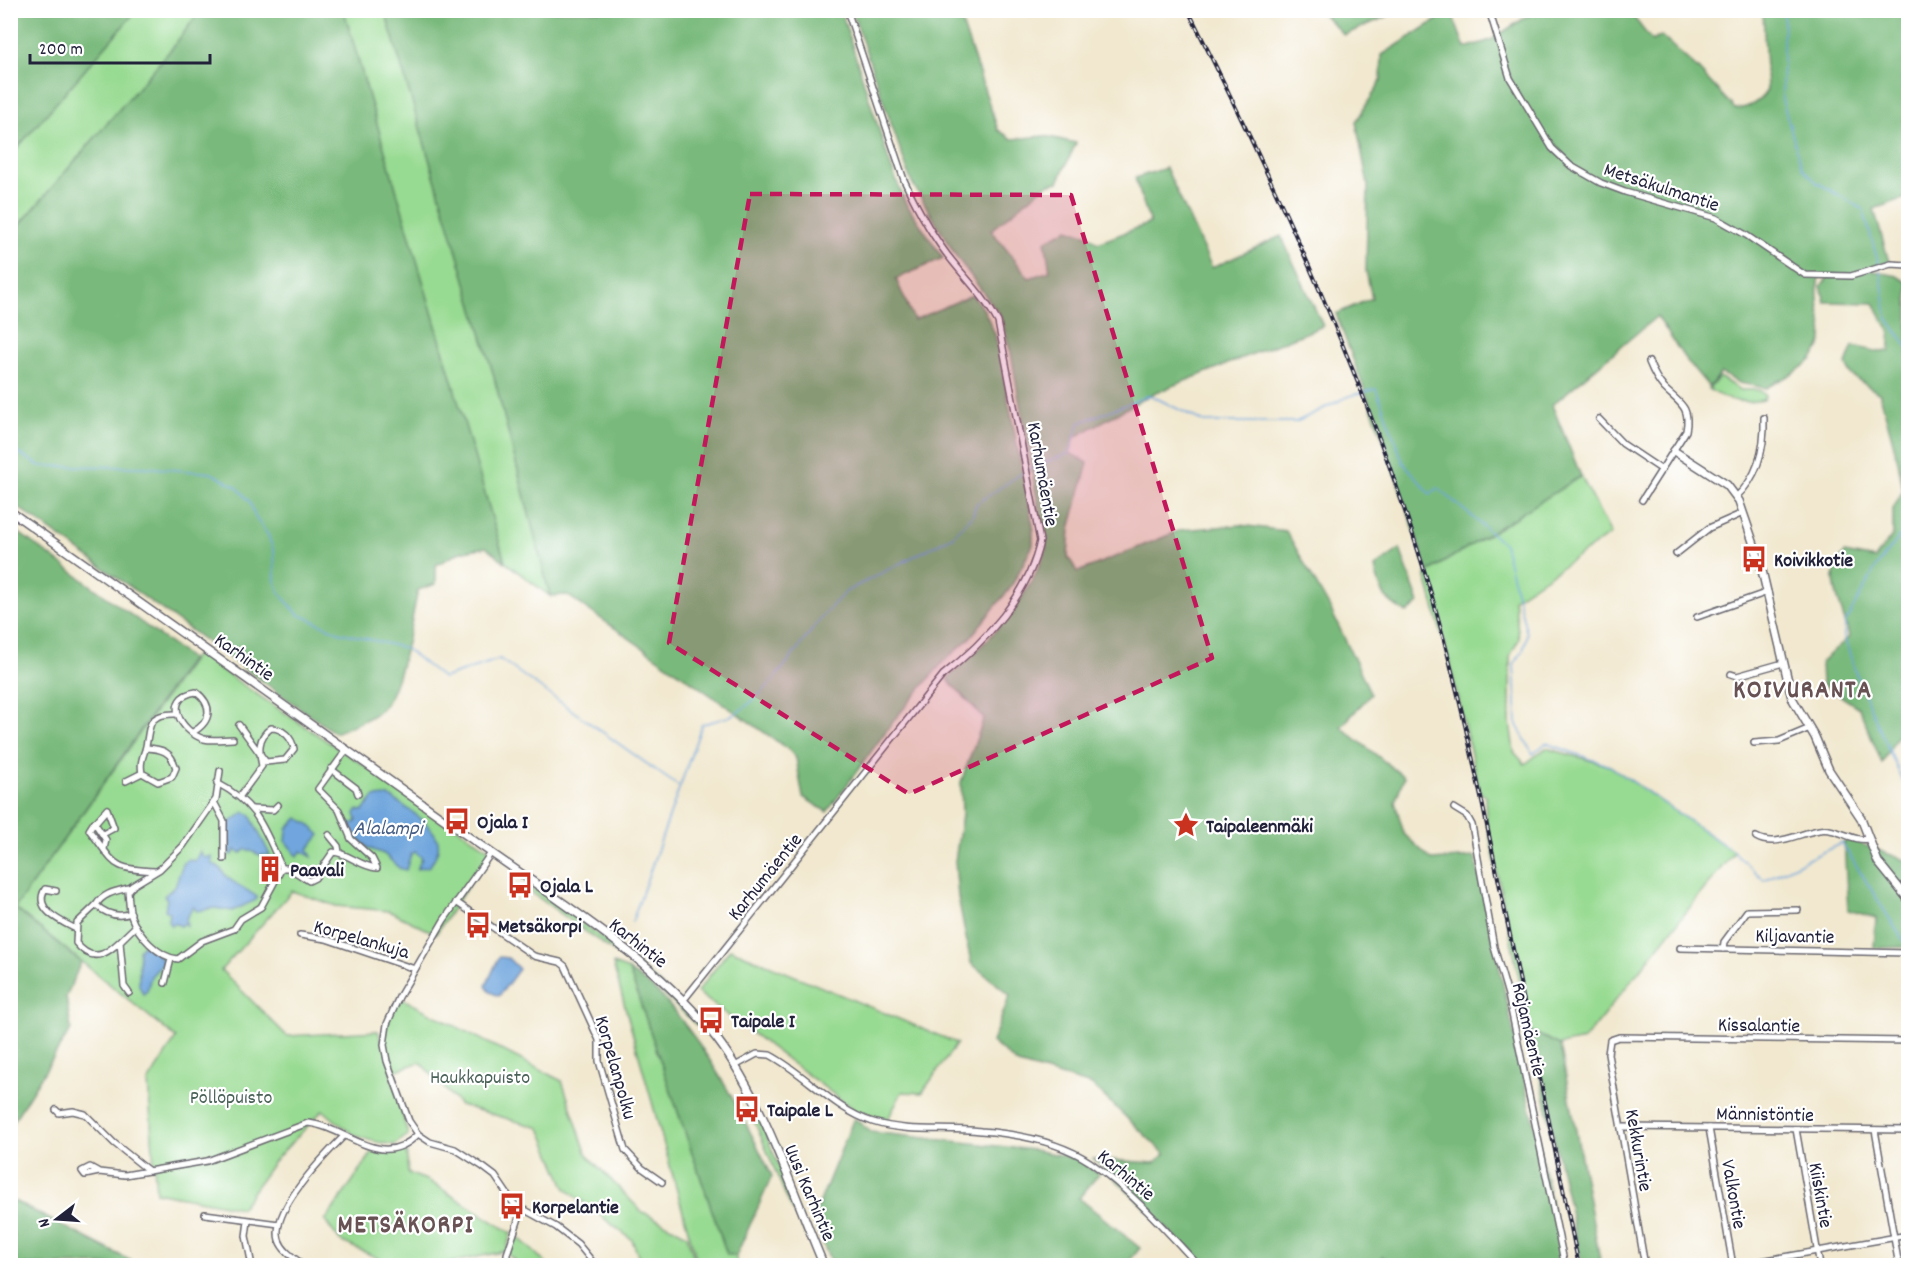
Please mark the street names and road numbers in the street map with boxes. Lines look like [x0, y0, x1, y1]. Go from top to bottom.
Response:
street label: Metsäkulmantie [1600, 157, 1723, 221]
street label: Karhumäentie [1018, 420, 1064, 529]
street label: Karhintie [207, 628, 279, 690]
street label: Karhumäentie [722, 828, 811, 928]
street label: Karhintie [602, 912, 673, 976]
street label: Korpelankuja [310, 914, 413, 968]
street label: Kiljavantie [1755, 923, 1835, 953]
street label: Rajamäentie [1503, 980, 1551, 1079]
street label: Kissalantie [1718, 1012, 1801, 1042]
street label: Korpelanpolku [586, 1013, 642, 1123]
street label: Männistöntie [1716, 1101, 1814, 1131]
street label: Kekkurintie [1616, 1107, 1658, 1194]
street label: Uusi Karhintie [775, 1140, 841, 1246]
street label: Karhintie [1090, 1144, 1160, 1209]
street label: Valkontie [1712, 1158, 1752, 1232]
street label: Kiiskintie [1800, 1161, 1839, 1231]

